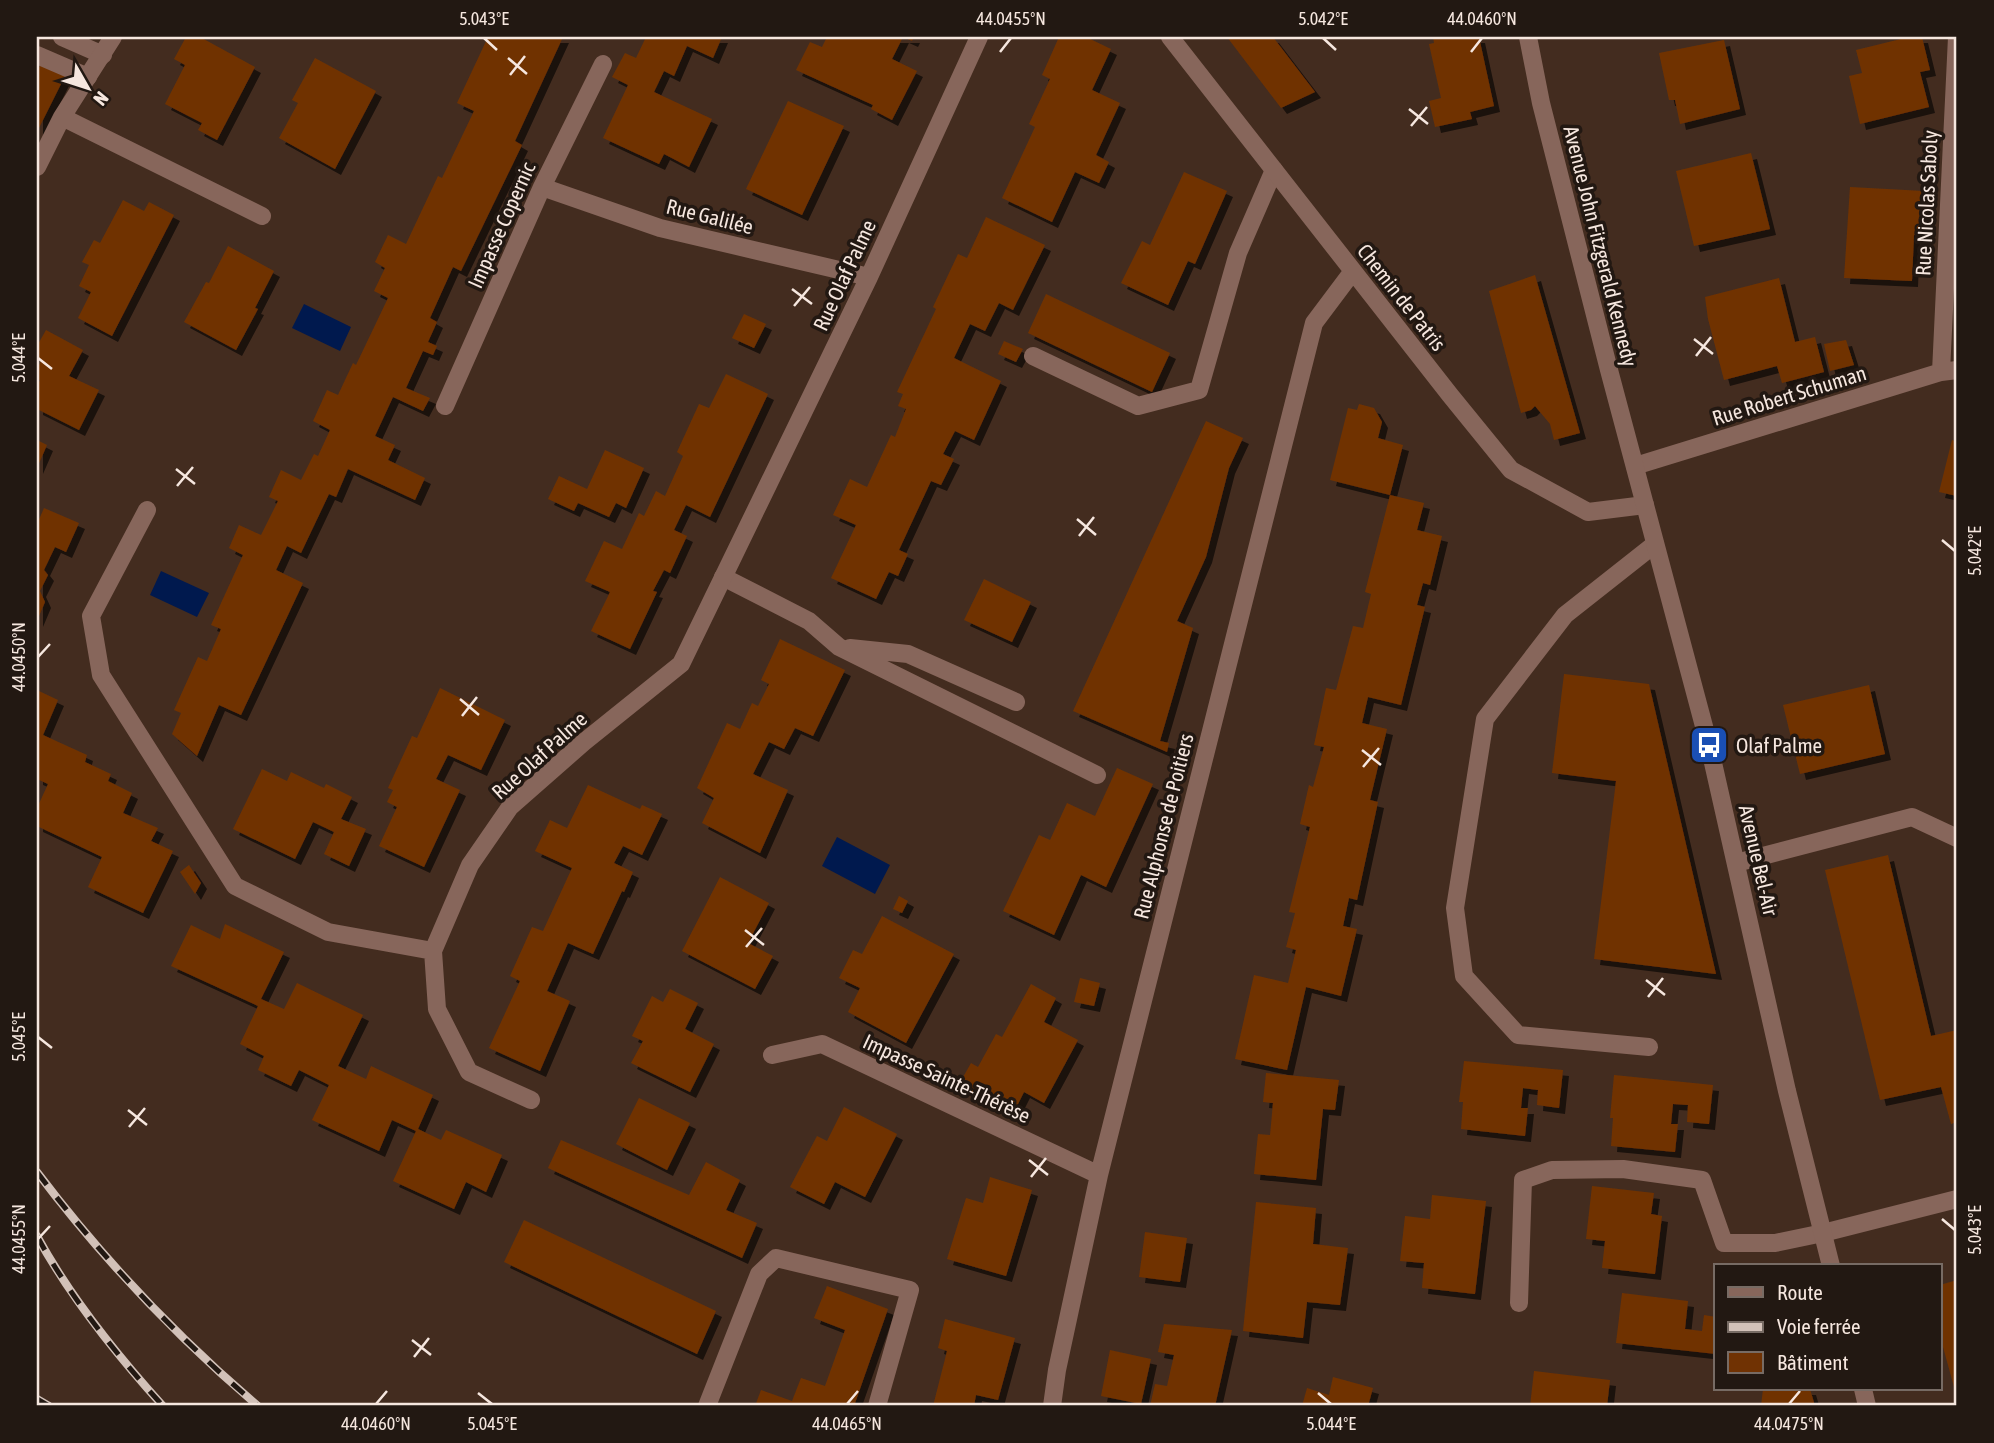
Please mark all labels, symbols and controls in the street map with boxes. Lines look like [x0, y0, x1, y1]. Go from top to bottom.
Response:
text: 5.043°E [459, 8, 509, 29]
text: 44.0455°N [976, 8, 1046, 29]
text: 5.042°E [1298, 8, 1348, 29]
text: 44.0460°N [1447, 8, 1517, 29]
north arrow [52, 52, 122, 122]
text: N [89, 87, 113, 110]
street label: Avenue John Fitzgerald Kennedy [1559, 123, 1643, 369]
street label: Rue Nicolas Saboly [1910, 129, 1942, 277]
street label: Impasse Copernic [463, 158, 540, 292]
street label: Rue Galilée [664, 194, 756, 238]
street label: Rue Olaf Palme [808, 216, 880, 334]
street label: Chemin de Patris [1353, 239, 1451, 355]
text: 5.044°E [8, 333, 29, 383]
street label: Rue Robert Schuman [1709, 360, 1869, 430]
text: 5.042°E [1964, 526, 1985, 576]
text: 44.0450°N [8, 622, 29, 692]
street label: Rue Olaf Palme [487, 706, 591, 804]
bus stop icon: Olaf Palme [1688, 724, 1730, 766]
street label: Rue Alphonse de Poitiers [1128, 731, 1198, 921]
place label: Olaf Palme [1736, 733, 1822, 757]
street label: Avenue Bel-Air [1735, 802, 1784, 918]
text: 5.045°E [8, 1012, 29, 1062]
street label: Impasse Sainte-Thérèse [860, 1029, 1034, 1127]
text: 44.0455°N [8, 1204, 29, 1274]
text: 5.043°E [1964, 1205, 1985, 1255]
legend [1714, 1264, 1941, 1390]
text: Route [1777, 1280, 1823, 1304]
text: Voie ferrée [1777, 1314, 1860, 1338]
text: Bâtiment [1777, 1350, 1848, 1374]
text: 44.0460°N [341, 1413, 411, 1434]
text: 5.045°E [467, 1413, 517, 1434]
text: 44.0465°N [812, 1413, 882, 1434]
text: 5.044°E [1306, 1413, 1356, 1434]
text: 44.0475°N [1754, 1413, 1824, 1434]

